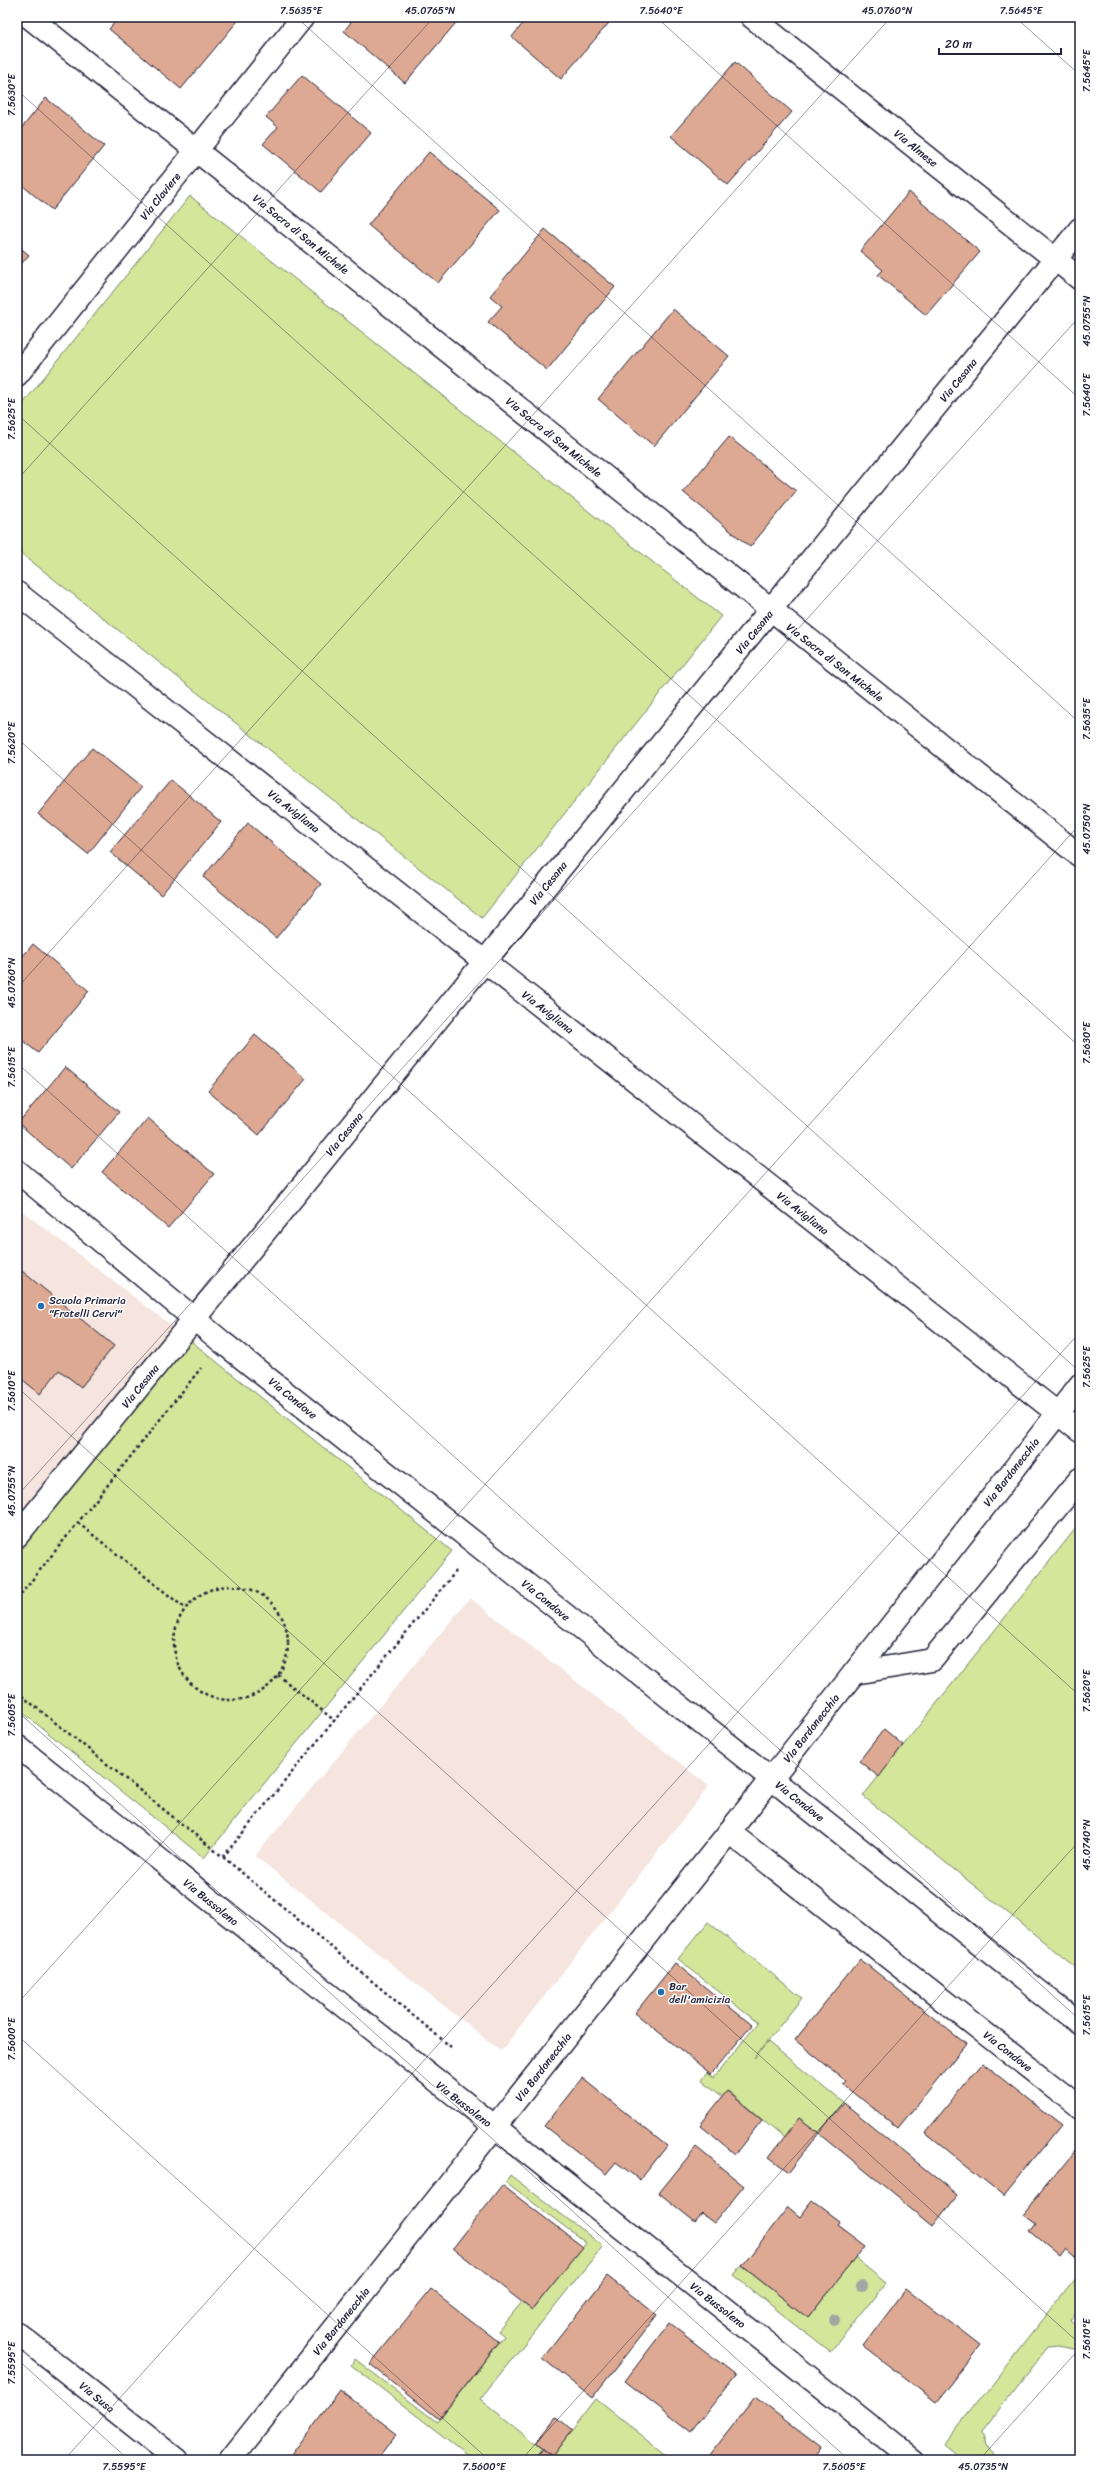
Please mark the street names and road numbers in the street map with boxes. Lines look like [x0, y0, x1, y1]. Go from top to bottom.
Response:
street label: Via Almese [889, 125, 942, 172]
street label: Via Claviere [135, 168, 186, 224]
street label: Via Sacra di San Michele [248, 189, 354, 280]
street label: Via Cesana [935, 354, 982, 407]
street label: Via Sacra di San Michele [501, 392, 607, 483]
street label: Via Cesana [731, 606, 778, 659]
street label: Via Sacra di San Michele [782, 618, 888, 707]
street label: Via Avigliana [263, 785, 324, 838]
street label: Via Cesana [525, 857, 572, 910]
street label: Via Avigliana [517, 986, 578, 1039]
street label: Via Cesana [321, 1108, 368, 1161]
street label: Via Avigliana [772, 1187, 833, 1240]
street label: Via Cesana [117, 1360, 164, 1413]
street label: Via Condove [264, 1373, 322, 1424]
street label: Via Bardonecchia [978, 1433, 1045, 1511]
street label: Via Condove [517, 1575, 575, 1626]
street label: Via Bardonecchia [778, 1689, 845, 1767]
street label: Via Condove [771, 1776, 829, 1827]
street label: Via Bussoleno [179, 1874, 243, 1931]
street label: Via Condove [979, 2026, 1037, 2077]
street label: Via Bardonecchia [510, 2028, 577, 2106]
street label: Via Bussoleno [432, 2076, 496, 2133]
street label: Via Bussoleno [686, 2277, 750, 2334]
street label: Via Bardonecchia [308, 2283, 375, 2360]
street label: Via Susa [75, 2377, 119, 2418]

